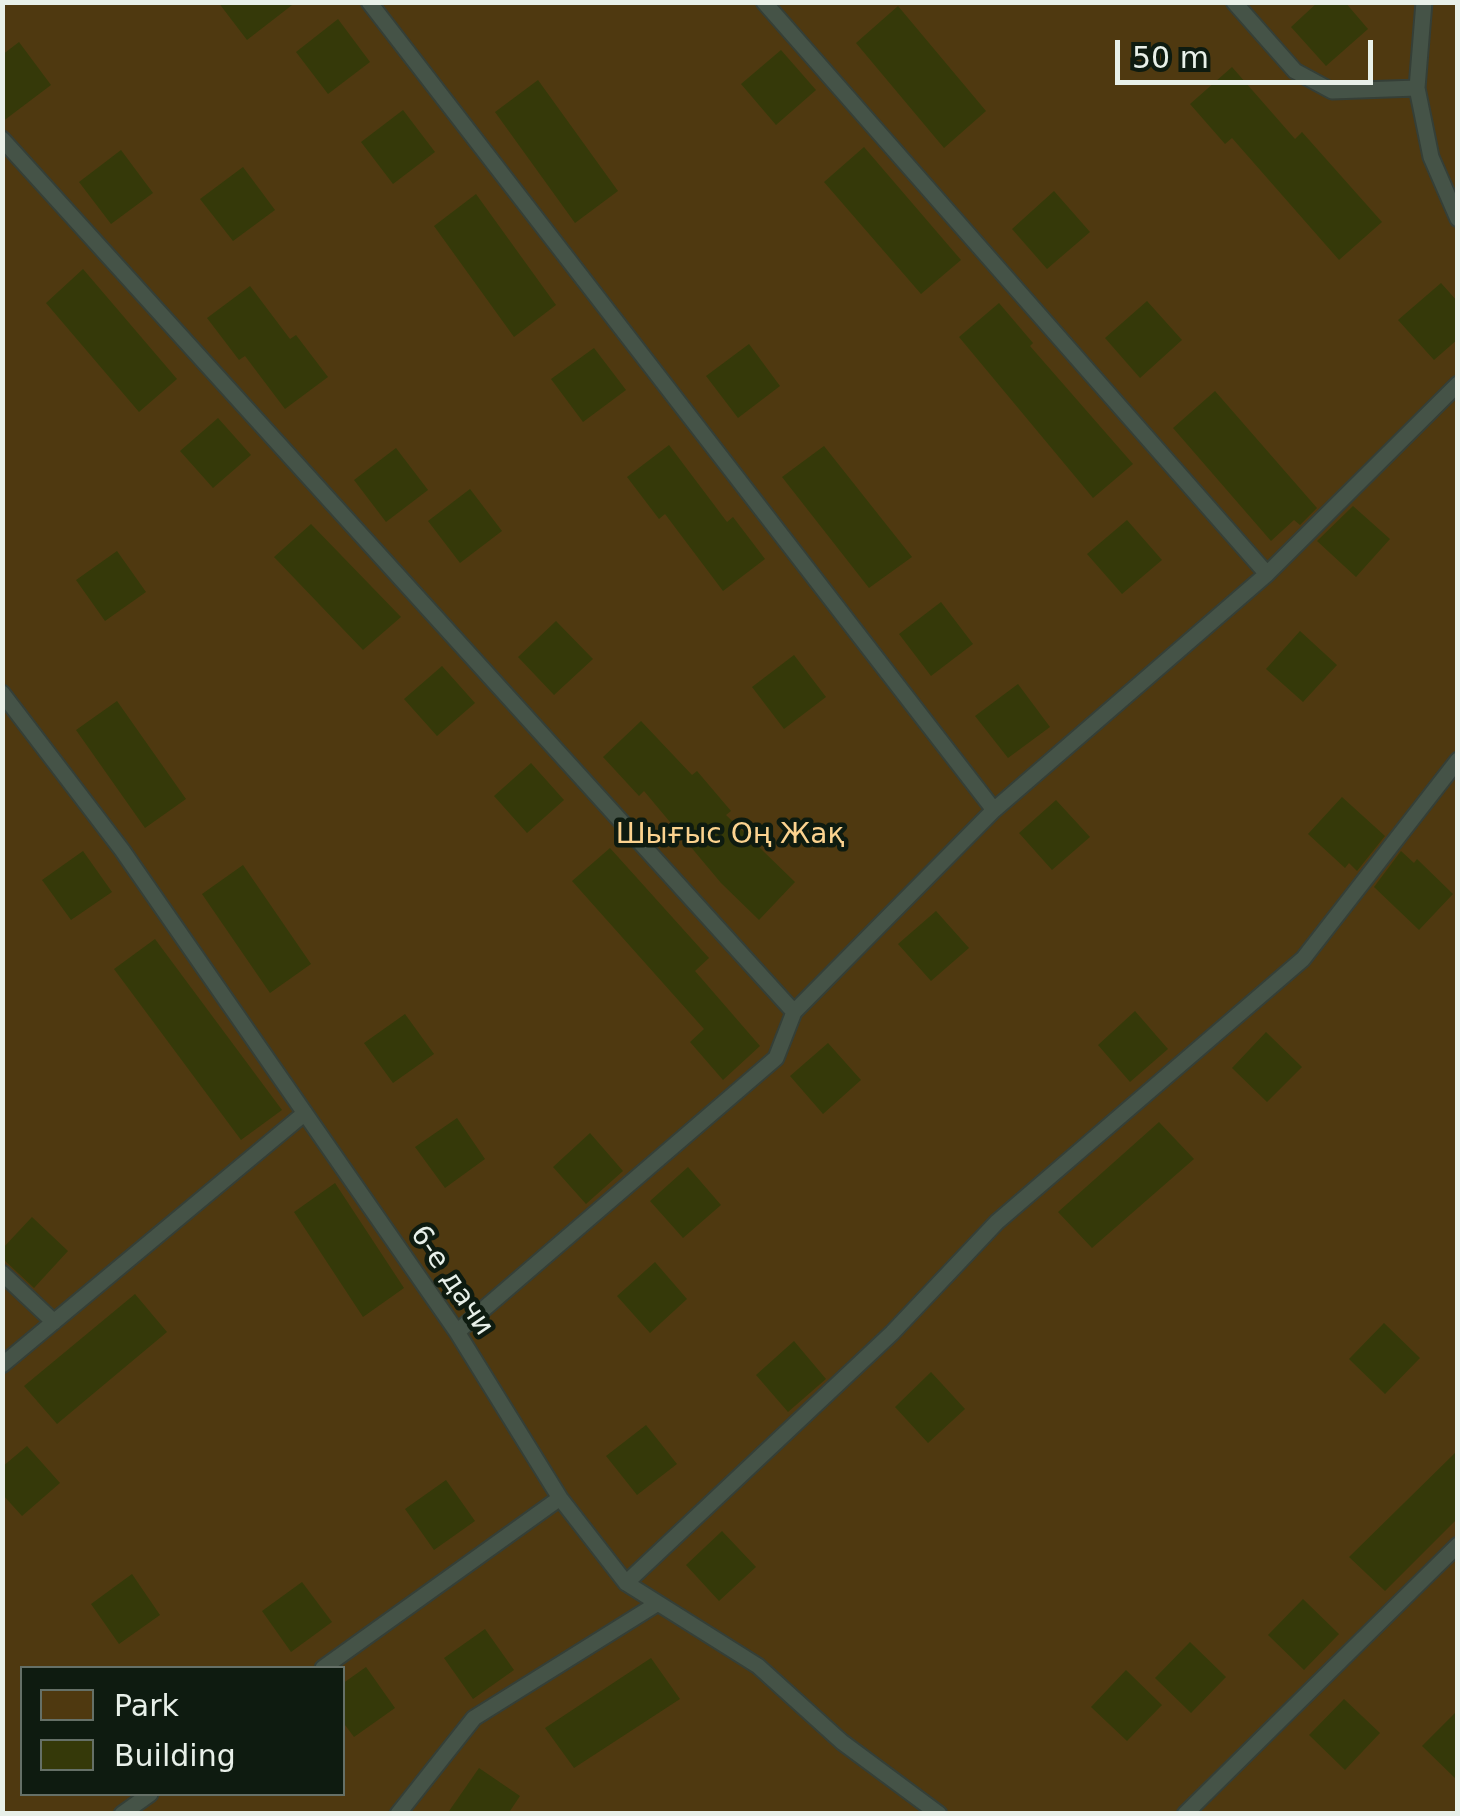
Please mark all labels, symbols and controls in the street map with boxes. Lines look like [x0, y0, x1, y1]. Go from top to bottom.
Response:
scale bar [1120, 20, 1378, 82]
text: 50 m [1132, 40, 1209, 75]
park label: Шығыс Оң Жақ [616, 819, 844, 853]
street label: 6-е дачи [402, 1220, 500, 1342]
legend [20, 1666, 345, 1796]
text: Park [114, 1688, 179, 1723]
text: Building [114, 1738, 236, 1773]

